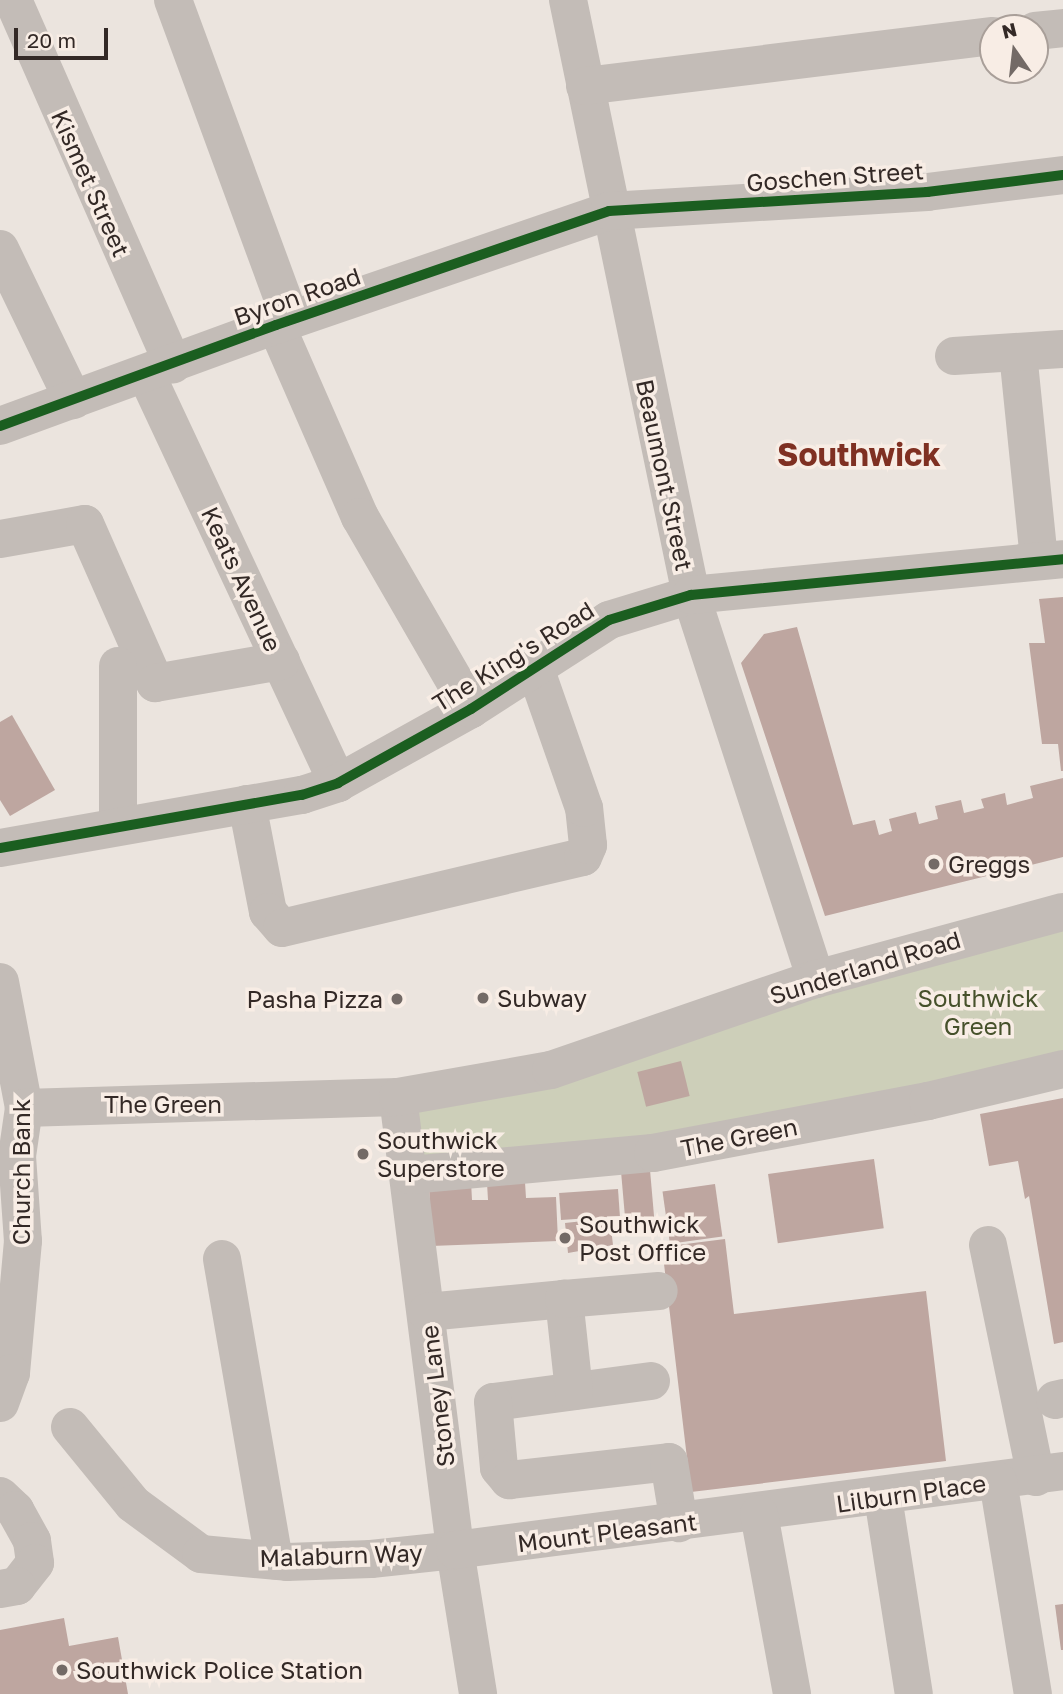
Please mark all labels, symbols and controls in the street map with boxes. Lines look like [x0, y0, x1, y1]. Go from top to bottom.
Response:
scale bar [18, 14, 112, 58]
north arrow [979, 14, 1049, 84]
text: N [999, 17, 1019, 43]
text: 20 m [27, 27, 76, 53]
street label: Kismet Street [46, 105, 136, 261]
street label: Goschen Street [745, 155, 925, 197]
street label: Byron Road [230, 261, 364, 331]
street label: Beaumont Street [631, 377, 699, 573]
district label: Southwick [777, 435, 941, 473]
street label: Keats Avenue [196, 502, 288, 656]
street label: The King's Road [427, 595, 599, 717]
place label: Greggs [948, 850, 1030, 878]
marker: Greggs [926, 856, 942, 872]
street label: Sunderland Road [766, 924, 964, 1010]
place label: Subway [497, 984, 587, 1012]
park label: Southwick Green [918, 984, 1038, 1040]
place label: Pasha Pizza [246, 985, 383, 1013]
marker: Subway [475, 990, 491, 1006]
marker: Pasha Pizza [389, 991, 405, 1007]
street label: The Green [104, 1090, 222, 1118]
street label: Church Bank [7, 1099, 35, 1245]
street label: The Green [678, 1112, 800, 1162]
place label: Southwick Superstore [377, 1126, 505, 1182]
marker: Southwick Superstore [355, 1146, 371, 1162]
place label: Southwick Post Office [579, 1210, 706, 1266]
marker: Southwick Post Office [557, 1230, 573, 1246]
street label: Stoney Lane [414, 1323, 460, 1469]
street label: Lilburn Place [834, 1468, 988, 1518]
street label: Mount Pleasant [516, 1507, 698, 1557]
street label: Malaburn Way [259, 1538, 423, 1572]
place label: Southwick Police Station [76, 1656, 363, 1684]
marker: Southwick Police Station [54, 1662, 70, 1678]

